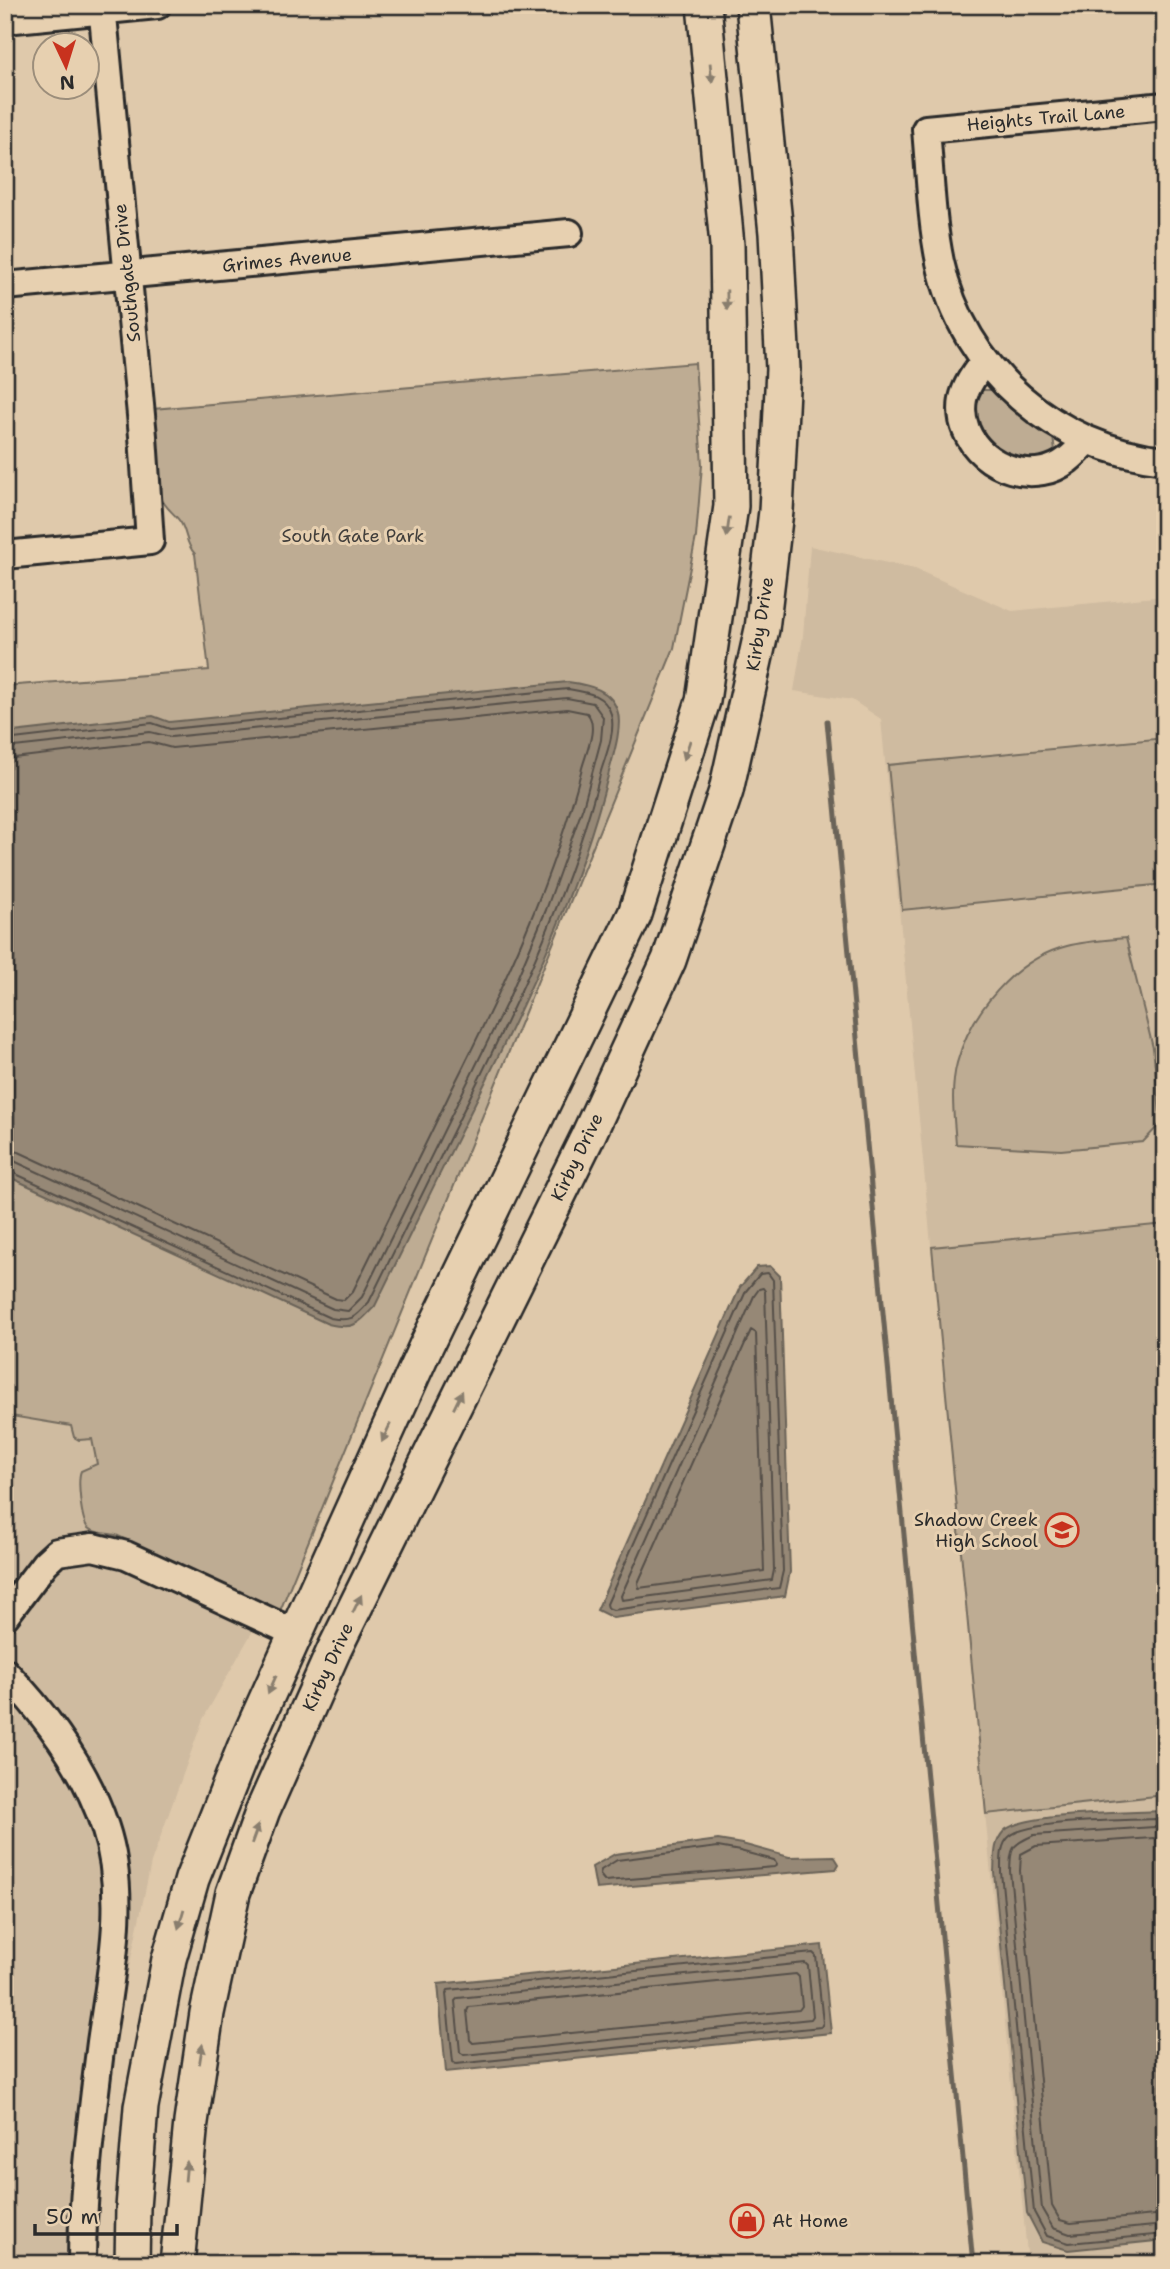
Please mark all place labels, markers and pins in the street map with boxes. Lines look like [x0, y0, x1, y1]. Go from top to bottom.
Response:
place label: Shadow Creek High School [914, 1508, 1039, 1553]
school or university icon: Shadow Creek High School [1043, 1511, 1081, 1549]
shop icon: At Home [728, 2202, 766, 2240]
place label: At Home [772, 2209, 849, 2233]

